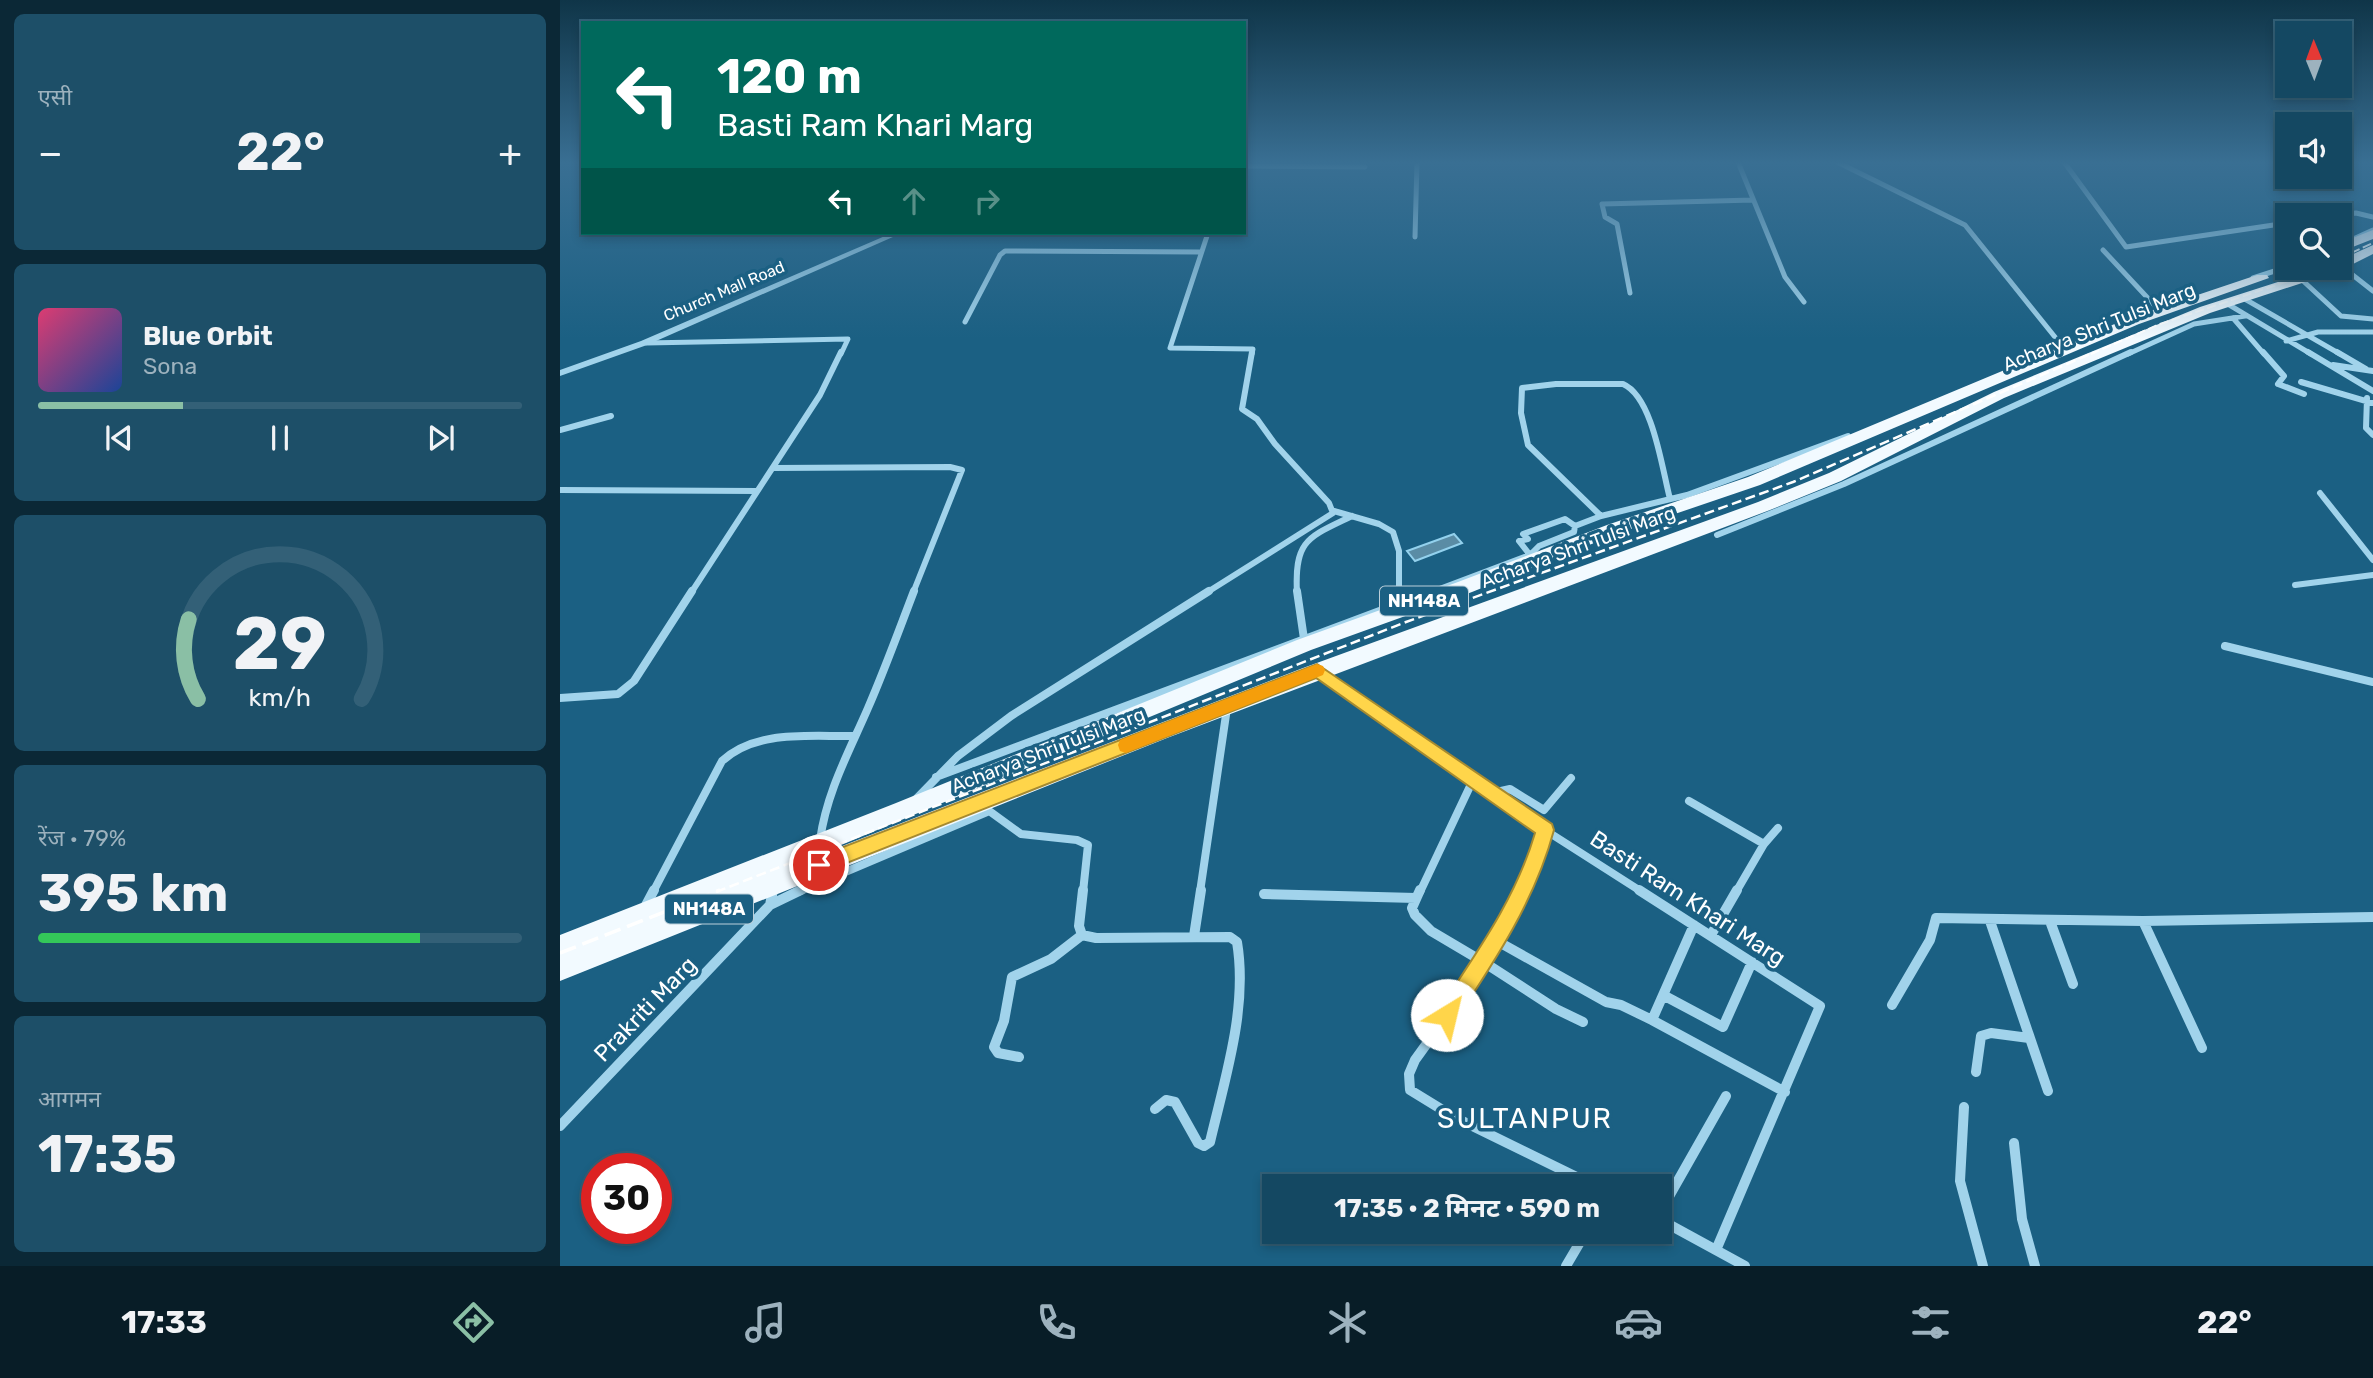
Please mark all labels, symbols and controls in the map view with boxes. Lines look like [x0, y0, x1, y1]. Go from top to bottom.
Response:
north arrow [2275, 21, 2352, 98]
map controls [2275, 21, 2352, 280]
text: 120 m [717, 47, 862, 105]
icon: left [602, 49, 693, 140]
text: एसी [38, 83, 72, 111]
text: Basti Ram Khari Marg [717, 106, 1033, 144]
button: sound [2275, 112, 2352, 189]
text: 22° [236, 121, 325, 183]
text: − [38, 130, 63, 176]
text: + [498, 130, 522, 176]
icon: left [822, 182, 860, 220]
icon: ahead [895, 182, 933, 220]
icon: right [968, 182, 1006, 220]
button: search [2275, 203, 2352, 280]
street label: Church Mall Road [661, 257, 787, 325]
street label: Acharya Shri Tulsi Marg [1999, 278, 2199, 376]
text: Blue Orbit [143, 321, 273, 352]
text: Sona [143, 352, 197, 380]
icon: previous [100, 419, 138, 457]
icon: pause [261, 419, 299, 457]
icon: next [422, 419, 460, 457]
street label: Acharya Shri Tulsi Marg [1478, 501, 1678, 593]
road number: NH148A [1380, 586, 1468, 616]
text: 29 [233, 601, 327, 687]
text: km/h [249, 683, 311, 712]
street label: Acharya Shri Tulsi Marg [948, 702, 1148, 798]
text: रेंज · 79% [38, 824, 126, 852]
street label: Basti Ram Khari Marg [1585, 824, 1791, 972]
pin [789, 835, 849, 895]
icon: arrive [800, 846, 838, 884]
text: 395 km [38, 862, 228, 924]
road number: NH148A [665, 894, 753, 924]
street label: Prakriti Marg [588, 951, 702, 1067]
position arrow [1410, 978, 1484, 1052]
text: आगमन [38, 1085, 101, 1113]
district label: SULTANPUR [1437, 1102, 1613, 1135]
text: 17:35 [38, 1123, 177, 1185]
speed limit sign: 30 [581, 1153, 672, 1244]
text: 17:35 · 2 मिनट · 590 m [1334, 1193, 1600, 1224]
icon: directions [449, 1298, 498, 1347]
icon: music [741, 1298, 790, 1347]
icon: phone [1032, 1298, 1081, 1347]
icon: climate [1323, 1298, 1372, 1347]
icon: car [1614, 1298, 1663, 1347]
icon: filters [1906, 1298, 1955, 1347]
text: 17:33 [121, 1303, 207, 1341]
text: 22° [2197, 1303, 2252, 1341]

